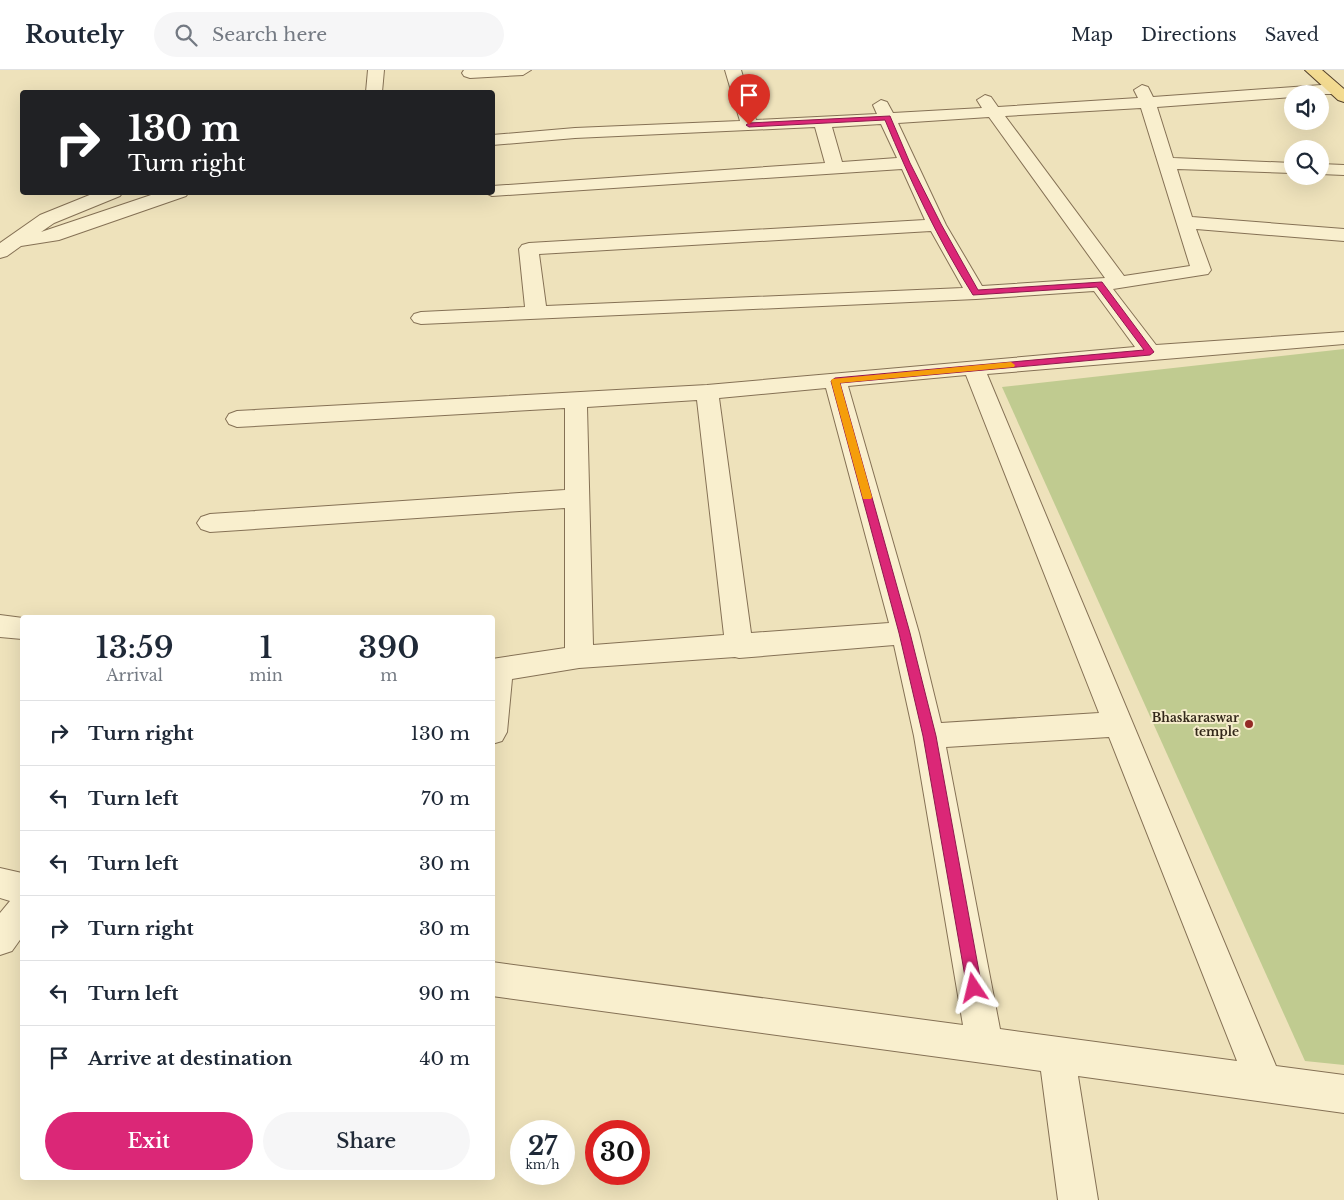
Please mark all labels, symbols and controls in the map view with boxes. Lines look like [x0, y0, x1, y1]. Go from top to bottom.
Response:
search box [154, 12, 504, 57]
text: Routely [25, 20, 124, 49]
icon: search [172, 21, 200, 49]
text: Search here [212, 23, 327, 46]
text: Map [1071, 24, 1113, 46]
text: Directions [1141, 24, 1237, 46]
text: Saved [1265, 24, 1319, 46]
pin [728, 74, 770, 125]
icon: arrive [735, 81, 763, 109]
map controls [1284, 85, 1329, 185]
button: sound [1284, 85, 1329, 130]
text: 130 m [128, 107, 240, 150]
icon: right [45, 110, 110, 175]
button: search [1284, 140, 1329, 185]
text: Turn right [128, 150, 246, 177]
text: 13:59 [96, 629, 174, 666]
text: 1 [259, 629, 273, 666]
text: 390 [358, 629, 419, 666]
text: Arrival [106, 665, 163, 685]
text: min [249, 665, 283, 685]
text: m [380, 665, 397, 685]
place label: Bhaskaraswar temple [1152, 710, 1239, 739]
marker: Bhaskaraswar temple [1243, 718, 1255, 730]
icon: right [45, 719, 73, 747]
text: Turn right [88, 722, 194, 745]
text: 130 m [410, 722, 470, 745]
icon: left [45, 784, 73, 812]
text: Turn left [88, 787, 179, 810]
text: 70 m [421, 787, 470, 810]
icon: left [45, 849, 73, 877]
text: Turn left [88, 852, 179, 875]
text: 30 m [419, 852, 470, 875]
icon: right [45, 914, 73, 942]
text: Turn right [88, 917, 194, 940]
text: 30 m [419, 917, 470, 940]
position arrow [947, 961, 999, 1013]
icon: left [45, 979, 73, 1007]
text: Turn left [88, 982, 179, 1005]
text: 90 m [418, 982, 470, 1005]
icon: arrive [45, 1044, 73, 1072]
text: Arrive at destination [88, 1047, 292, 1070]
text: 40 m [419, 1047, 470, 1070]
button: Exit [45, 1112, 253, 1170]
button: Share [263, 1112, 470, 1170]
speed limit sign: 30 [585, 1120, 650, 1185]
text: 27 [528, 1131, 557, 1162]
text: km/h [525, 1157, 560, 1172]

